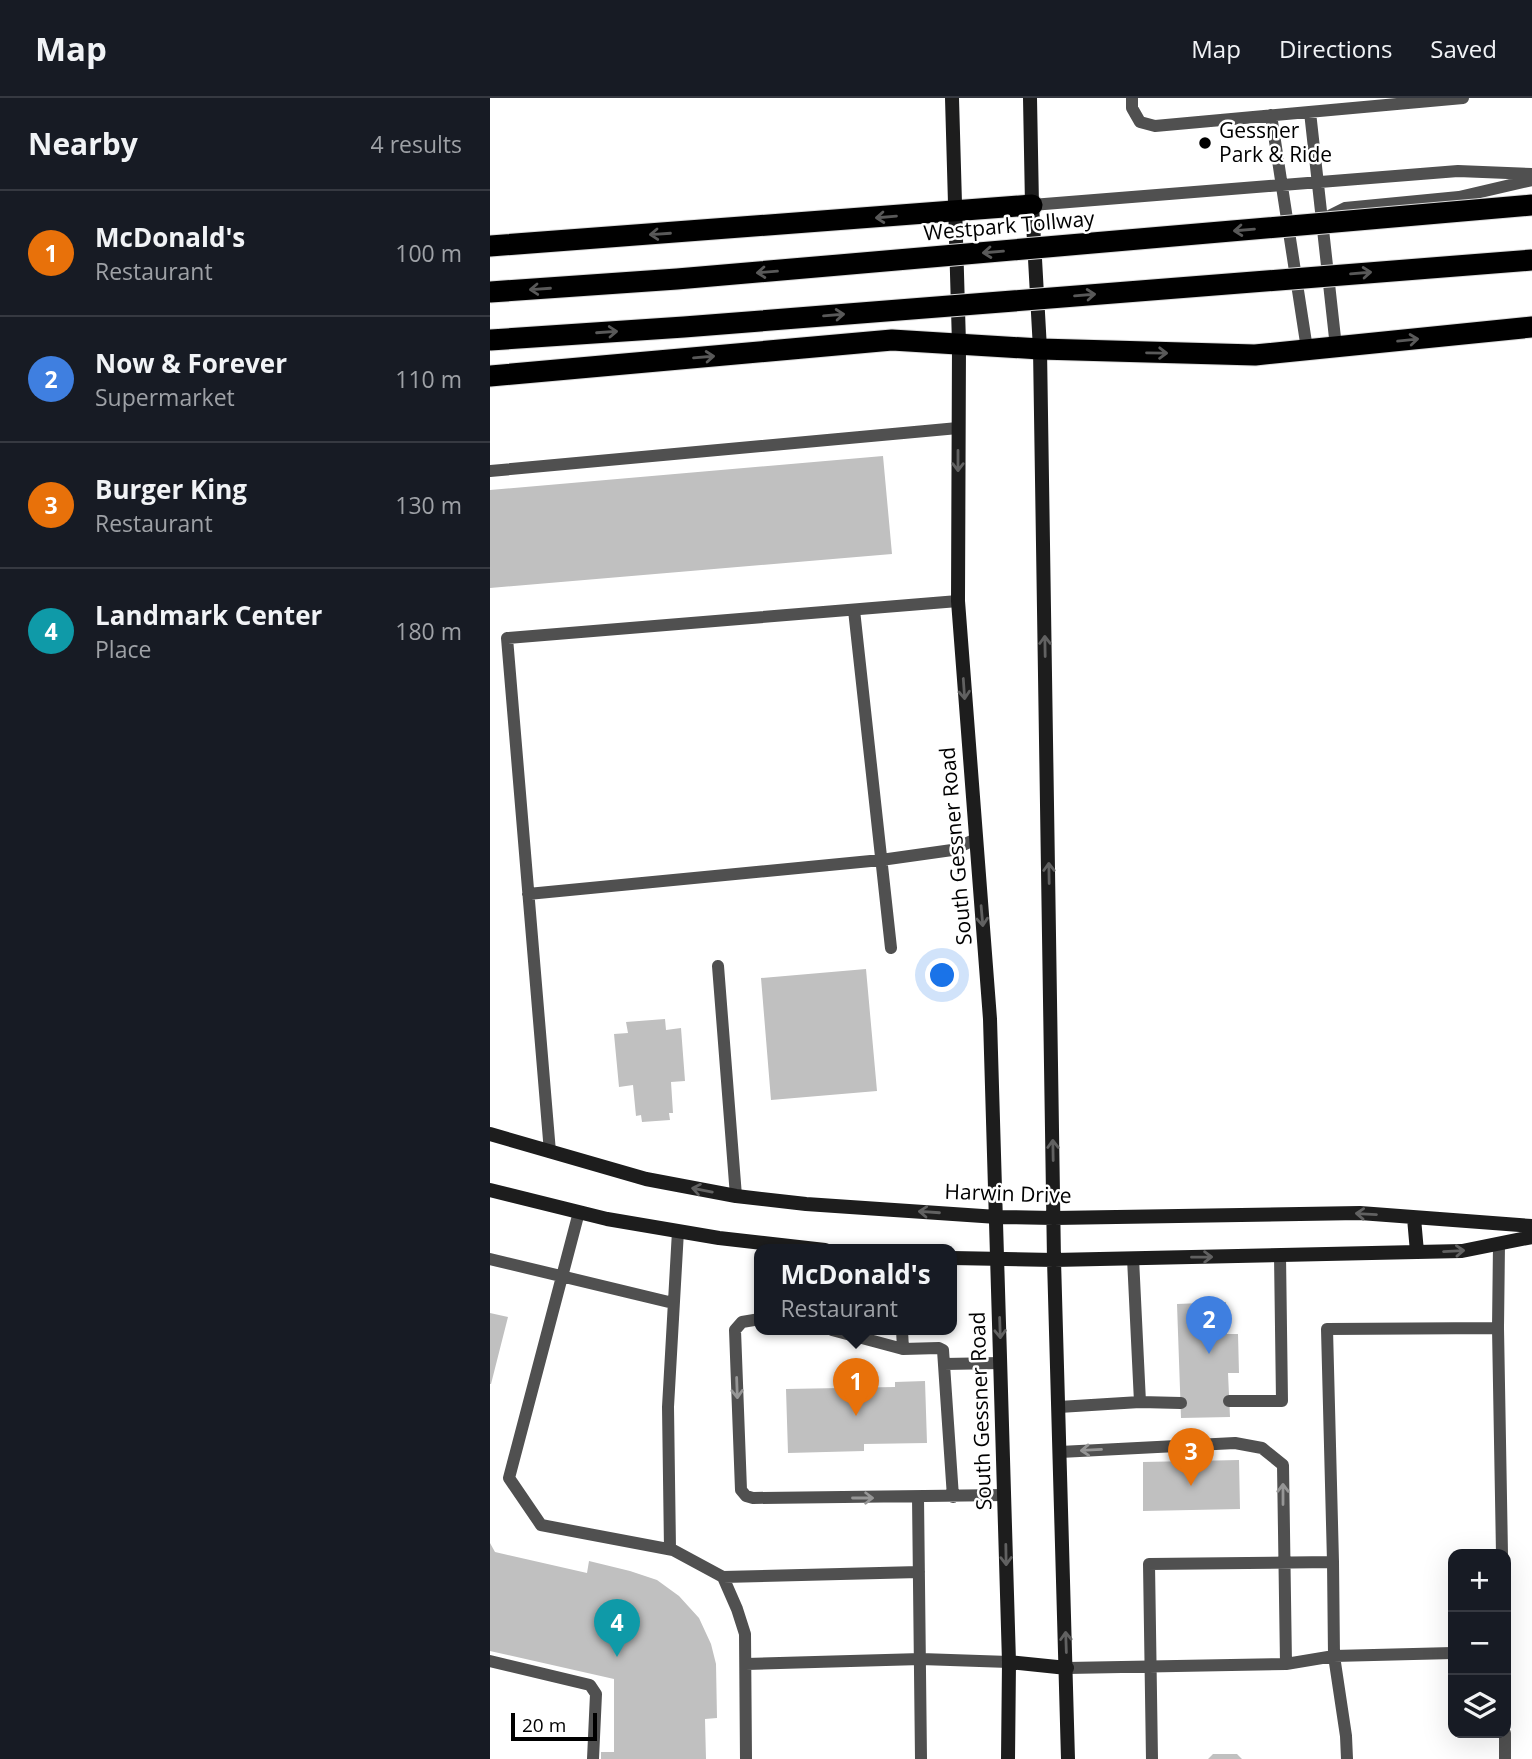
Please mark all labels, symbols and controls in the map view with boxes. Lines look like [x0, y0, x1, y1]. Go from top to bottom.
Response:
text: Map [35, 26, 107, 71]
text: Map [1191, 32, 1241, 65]
text: Directions [1279, 32, 1392, 65]
text: Saved [1430, 32, 1497, 65]
place label: Gessner Park & Ride [1219, 116, 1332, 168]
text: Nearby [28, 123, 138, 164]
text: 4 results [371, 128, 462, 160]
marker: Gessner Park & Ride [1197, 135, 1213, 151]
street label: Westpark Tollway [922, 204, 1096, 246]
one-way arrow [876, 211, 898, 224]
text: McDonald's [95, 219, 245, 255]
one-way arrow [1234, 224, 1256, 237]
one-way arrow [649, 228, 671, 241]
text: 1 [44, 237, 58, 269]
text: 100 m [395, 237, 462, 269]
one-way arrow [982, 246, 1005, 259]
text: Restaurant [95, 255, 213, 287]
one-way arrow [756, 266, 778, 279]
one-way arrow [1349, 266, 1371, 279]
one-way arrow [529, 283, 552, 296]
one-way arrow [1073, 288, 1096, 301]
one-way arrow [822, 308, 845, 321]
one-way arrow [595, 325, 618, 338]
one-way arrow [1396, 333, 1419, 346]
text: Now & Forever [95, 345, 287, 381]
one-way arrow [1145, 346, 1168, 360]
one-way arrow [693, 350, 715, 363]
text: 2 [44, 363, 58, 395]
text: 110 m [395, 363, 462, 395]
text: Supermarket [95, 381, 235, 413]
one-way arrow [951, 450, 965, 473]
text: Burger King [95, 471, 247, 507]
text: 3 [44, 489, 58, 521]
text: 130 m [395, 489, 462, 521]
text: Restaurant [95, 507, 213, 539]
text: Landmark Center [95, 597, 322, 633]
text: 4 [44, 615, 58, 647]
text: 180 m [395, 615, 462, 647]
text: Place [95, 633, 151, 665]
one-way arrow [1038, 634, 1052, 657]
one-way arrow [958, 677, 971, 700]
street label: South Gessner Road [932, 746, 978, 946]
one-way arrow [1042, 862, 1055, 885]
one-way arrow [976, 904, 989, 926]
your location [925, 958, 959, 992]
one-way arrow [1046, 1138, 1060, 1161]
street label: Harwin Drive [944, 1177, 1072, 1209]
one-way arrow [691, 1183, 714, 1196]
one-way arrow [917, 1206, 940, 1219]
one-way arrow [1355, 1208, 1378, 1221]
popup [754, 1244, 957, 1335]
one-way arrow [1442, 1244, 1465, 1257]
one-way arrow [1190, 1250, 1213, 1264]
text: McDonald's [780, 1256, 931, 1292]
text: Restaurant [780, 1292, 898, 1324]
pin: 2 [1186, 1296, 1232, 1354]
street label: South Gessner Road [963, 1311, 997, 1511]
one-way arrow [993, 1316, 1006, 1339]
pin: 1 [833, 1358, 879, 1416]
one-way arrow [731, 1376, 744, 1399]
pin: 3 [1168, 1428, 1214, 1486]
one-way arrow [1080, 1444, 1103, 1457]
one-way arrow [1276, 1483, 1290, 1506]
one-way arrow [851, 1491, 874, 1504]
one-way arrow [999, 1543, 1013, 1566]
map controls [1448, 1549, 1511, 1738]
button: + [1448, 1549, 1511, 1612]
pin: 4 [594, 1599, 640, 1657]
button: − [1448, 1612, 1511, 1675]
one-way arrow [1060, 1631, 1073, 1654]
button: layers [1448, 1675, 1511, 1738]
scale bar [511, 1710, 597, 1742]
text: 20 m [522, 1712, 566, 1738]

